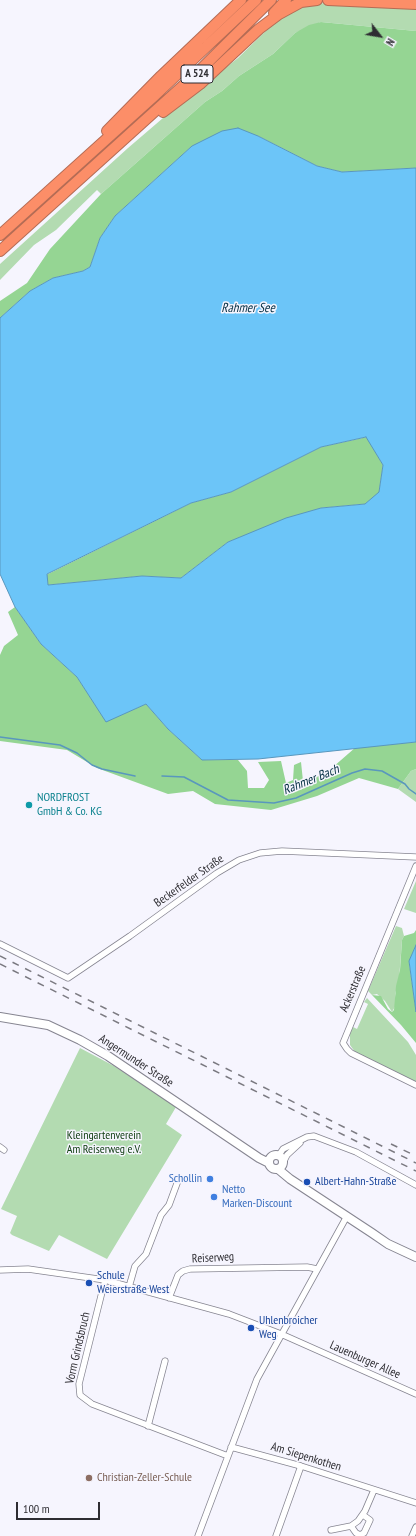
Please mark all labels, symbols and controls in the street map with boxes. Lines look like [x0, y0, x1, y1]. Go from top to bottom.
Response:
north arrow [360, 16, 400, 56]
text: N [383, 36, 398, 48]
road number: A 524 [181, 65, 213, 83]
water label: Rahmer See [221, 300, 275, 316]
water label: Rahmer Bach [281, 762, 341, 798]
place label: NORDFROST GmbH & Co. KG [37, 791, 102, 819]
marker: NORDFROST GmbH & Co. KG [24, 800, 34, 810]
street label: Beckerfelder Straße [151, 852, 227, 910]
street label: Ackerstraße [337, 964, 369, 1014]
street label: Angermunder Straße [96, 1032, 176, 1090]
park label: Kleingartenverein Am Reiserweg e.V. [67, 1129, 141, 1157]
place label: Schollin [169, 1172, 202, 1186]
marker: Schollin [205, 1174, 215, 1184]
place label: Albert-Hahn-Straße [315, 1175, 396, 1189]
marker: Albert-Hahn-Straße [302, 1177, 312, 1187]
place label: Netto Marken-Discount [222, 1183, 292, 1211]
marker: Netto Marken-Discount [209, 1192, 219, 1202]
street label: Reiserweg [192, 1250, 234, 1266]
place label: Schule Weierstraße West [97, 1269, 169, 1297]
marker: Schule Weierstraße West [84, 1278, 94, 1288]
street label: Vorm Grindsbruch [63, 1311, 93, 1385]
place label: Uhlenbroicher Weg [259, 1314, 318, 1342]
marker: Uhlenbroicher Weg [246, 1323, 256, 1333]
street label: Lauenburger Allee [327, 1338, 403, 1382]
street label: Am Siepenkothen [269, 1439, 343, 1475]
place label: Christian-Zeller-Schule [97, 1471, 192, 1485]
marker: Christian-Zeller-Schule [84, 1473, 94, 1483]
scale bar [18, 1494, 102, 1520]
text: 100 m [23, 1501, 50, 1516]

